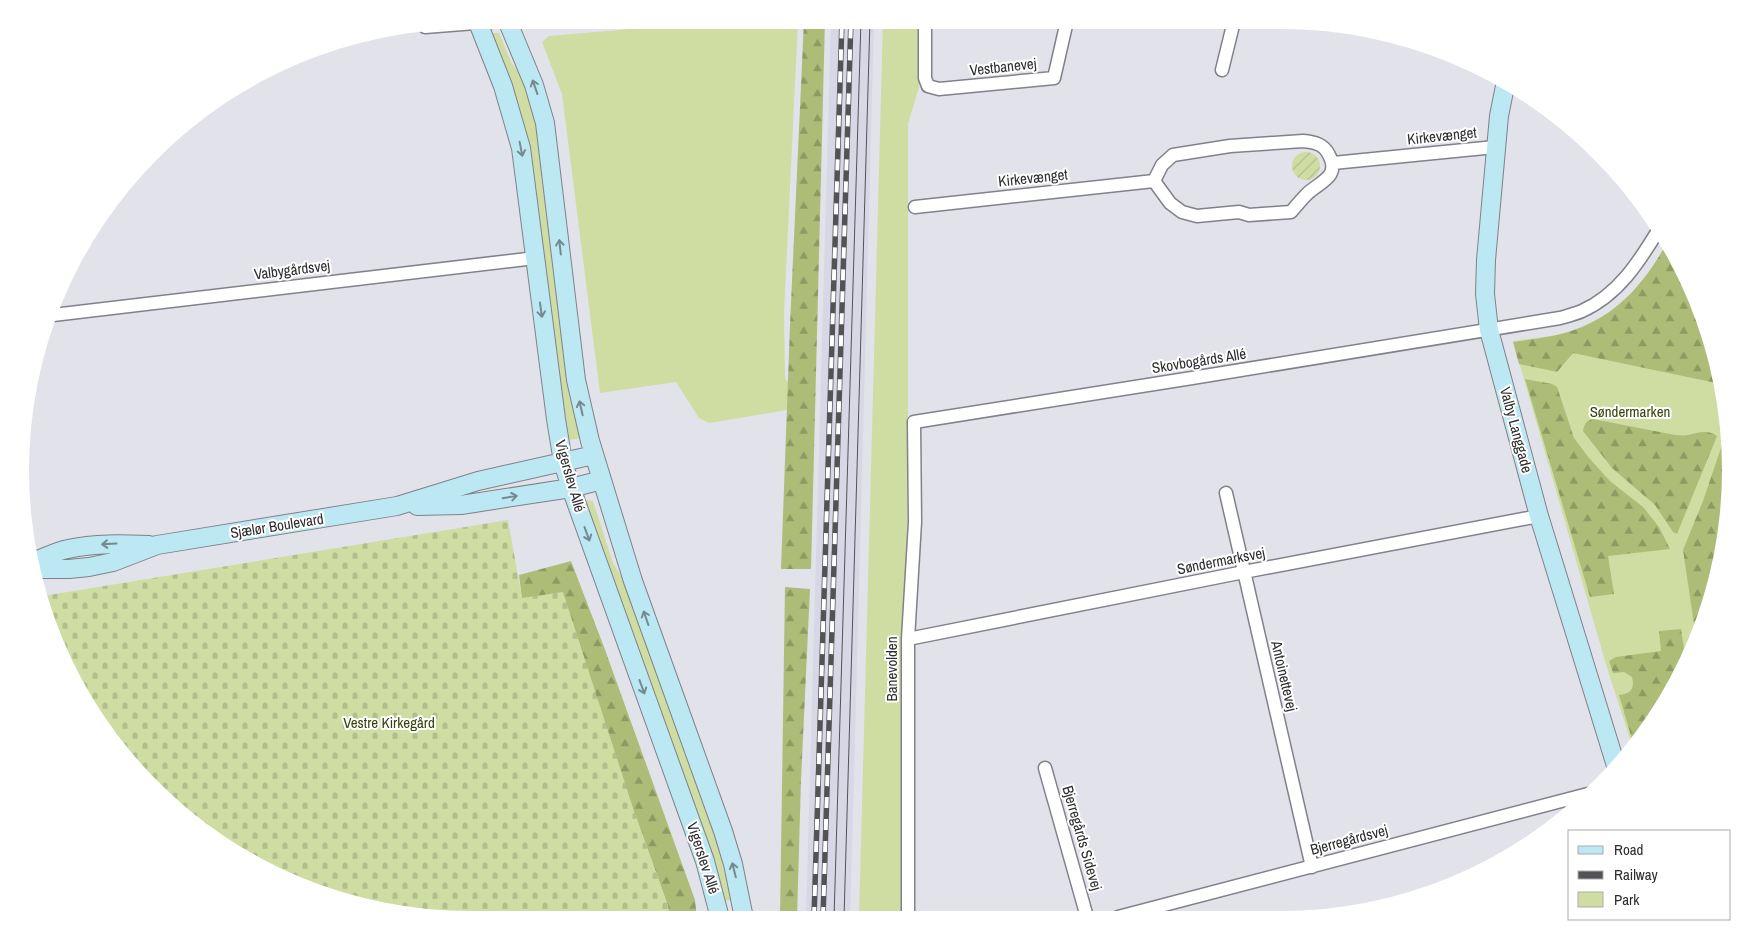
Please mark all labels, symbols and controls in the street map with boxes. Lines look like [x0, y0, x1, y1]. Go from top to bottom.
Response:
street label: Vestbanevej [969, 53, 1037, 80]
one-way arrow [529, 79, 539, 95]
street label: Kirkevænget [1406, 121, 1478, 150]
one-way arrow [516, 141, 526, 157]
street label: Kirkevænget [997, 163, 1069, 192]
one-way arrow [555, 239, 565, 255]
street label: Valbygårdsvej [253, 254, 331, 285]
one-way arrow [537, 302, 547, 318]
street label: Skovbogårds Allé [1150, 343, 1248, 378]
street label: Valby Langgade [1495, 385, 1538, 475]
one-way arrow [576, 400, 585, 416]
park label: Søndermarken [1590, 401, 1670, 422]
street label: Vigerslev Allé [550, 437, 591, 515]
one-way arrow [501, 492, 517, 502]
street label: Sjælør Boulevard [229, 508, 325, 543]
one-way arrow [583, 525, 593, 541]
one-way arrow [101, 539, 117, 548]
street label: Søndermarksvej [1175, 542, 1267, 579]
one-way arrow [641, 611, 650, 626]
street label: Banevolden [881, 637, 902, 701]
street label: Antoinettevej [1266, 638, 1303, 713]
one-way arrow [638, 678, 647, 694]
park label: Vestre Kirkegård [343, 712, 435, 733]
street label: Bjerregårds Sidevej [1057, 783, 1107, 893]
street label: Vigerslev Allé [682, 819, 725, 897]
street label: Bjerregårdsvej [1308, 819, 1390, 860]
legend [1568, 830, 1731, 920]
text: Road [1614, 839, 1643, 860]
one-way arrow [729, 863, 738, 879]
text: Railway [1614, 864, 1659, 885]
text: Park [1614, 889, 1640, 910]

